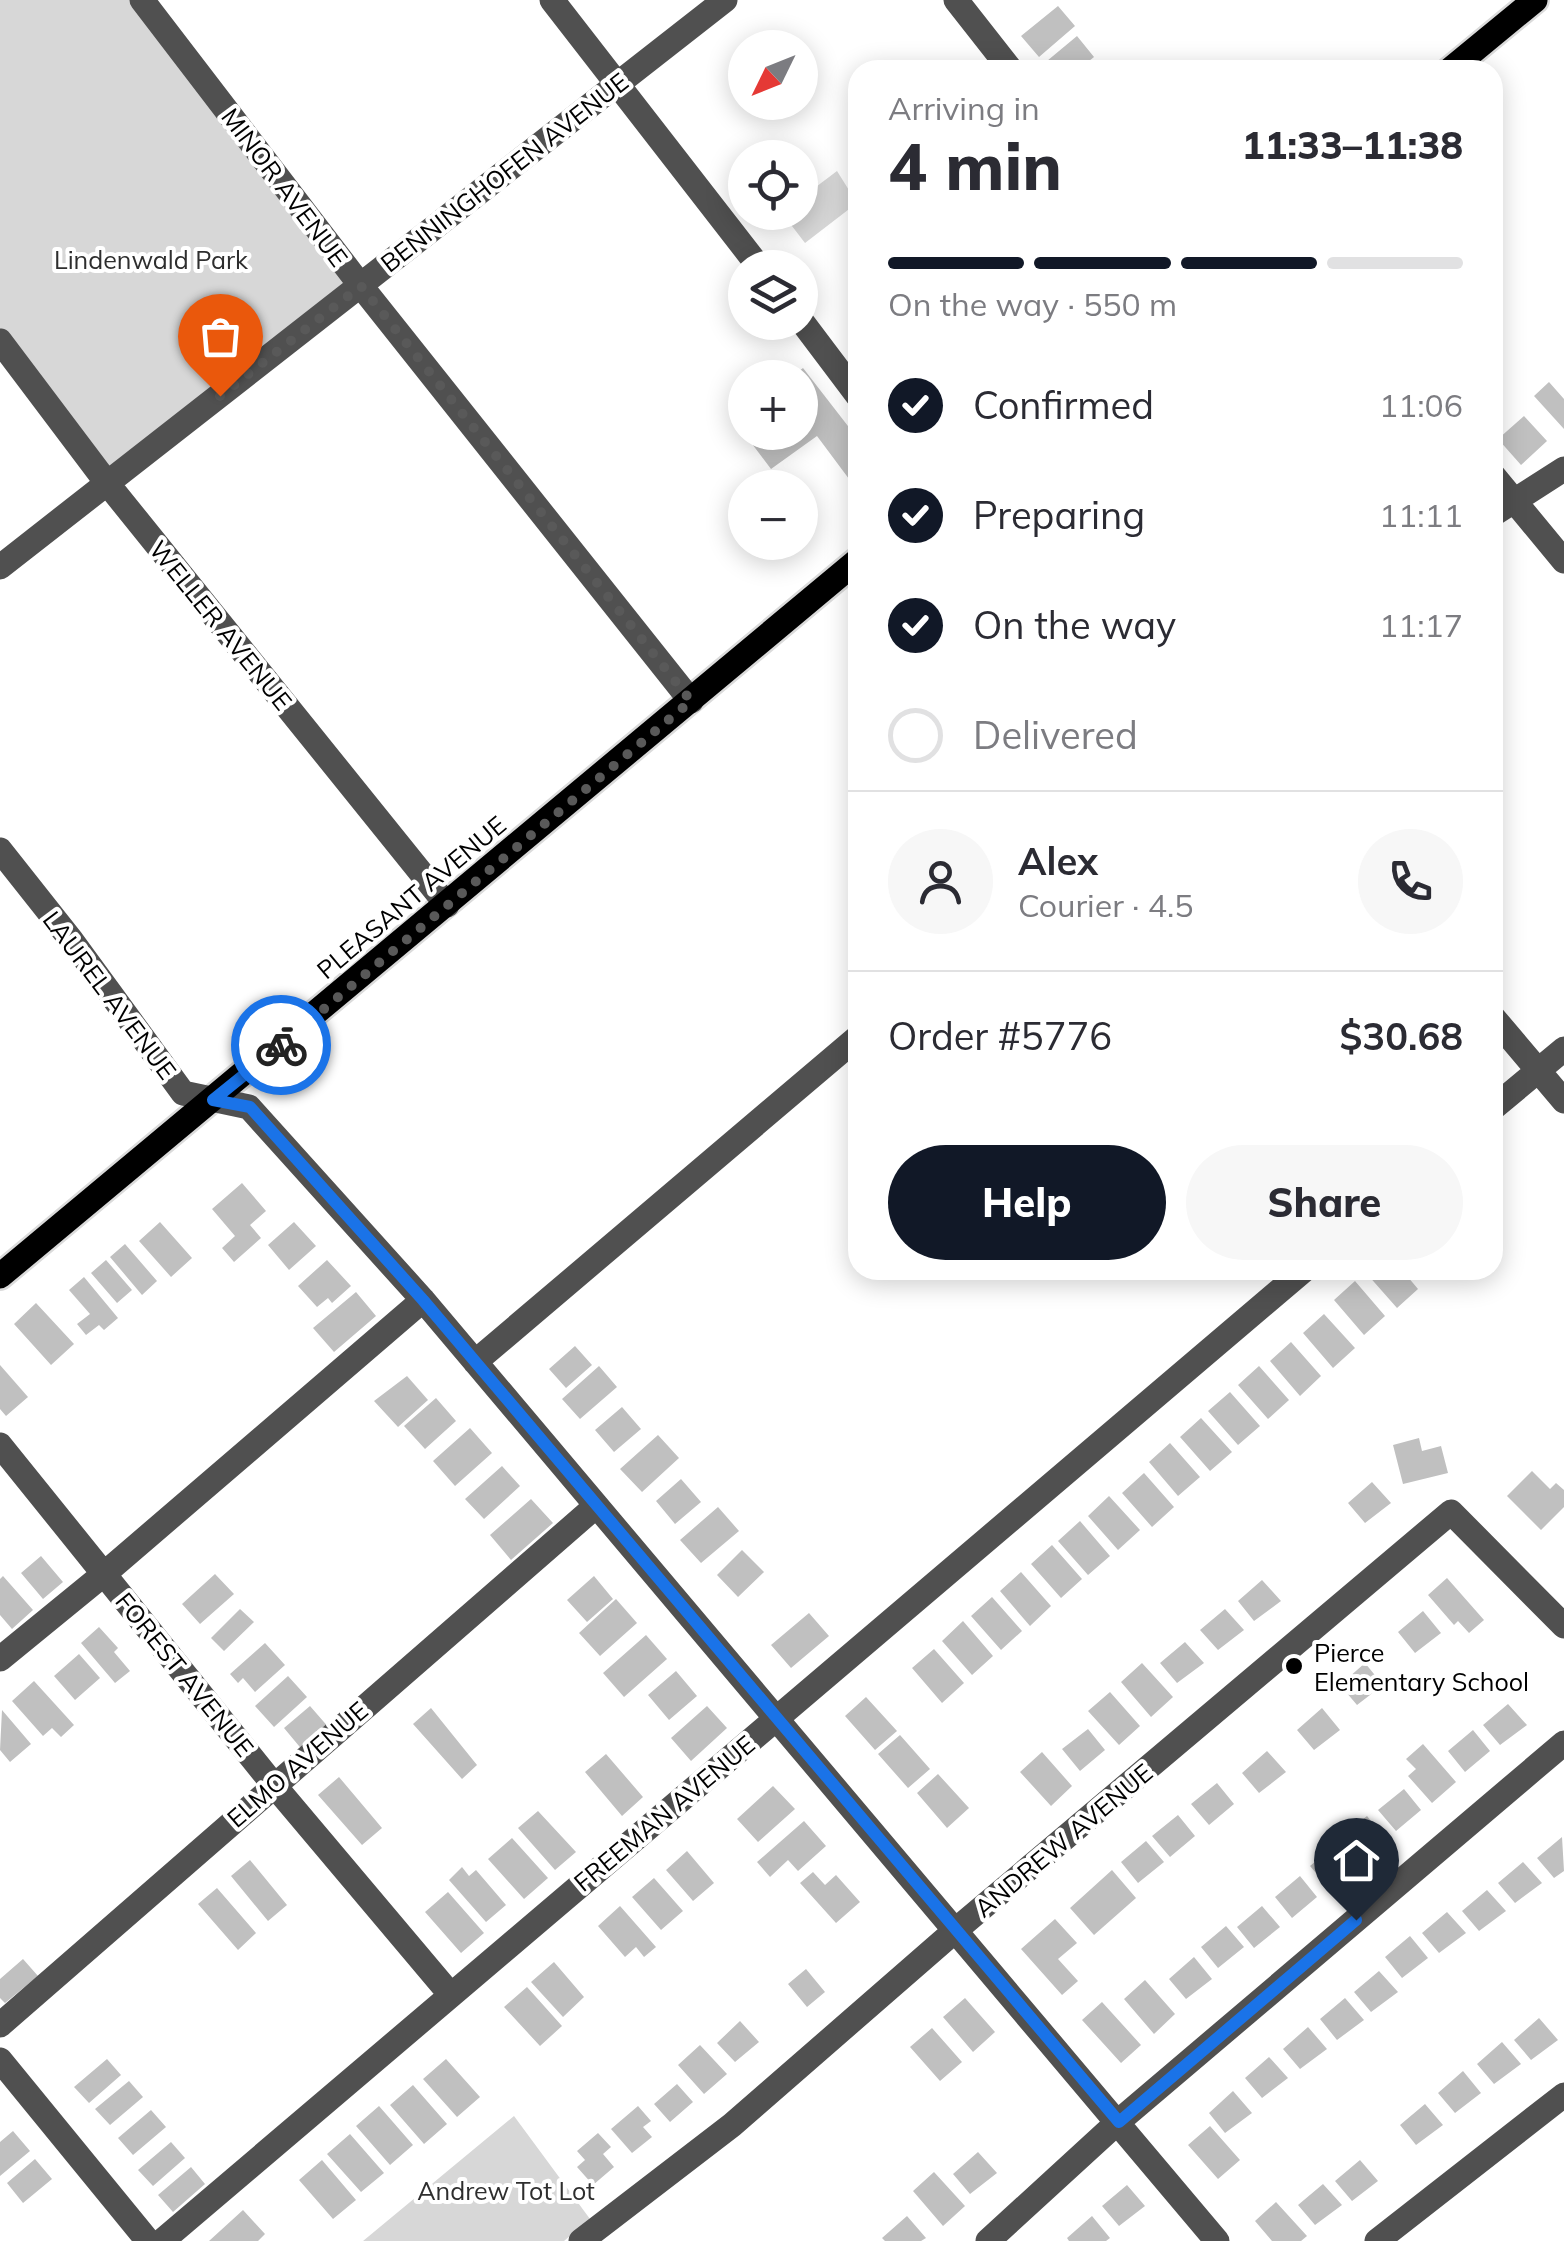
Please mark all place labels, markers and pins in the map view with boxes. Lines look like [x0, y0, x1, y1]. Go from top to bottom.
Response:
pin [178, 294, 263, 397]
place label: Pierce Elementary School [1314, 1637, 1529, 1697]
marker: Pierce Elementary School [1283, 1655, 1305, 1677]
pin [1314, 1818, 1399, 1921]

